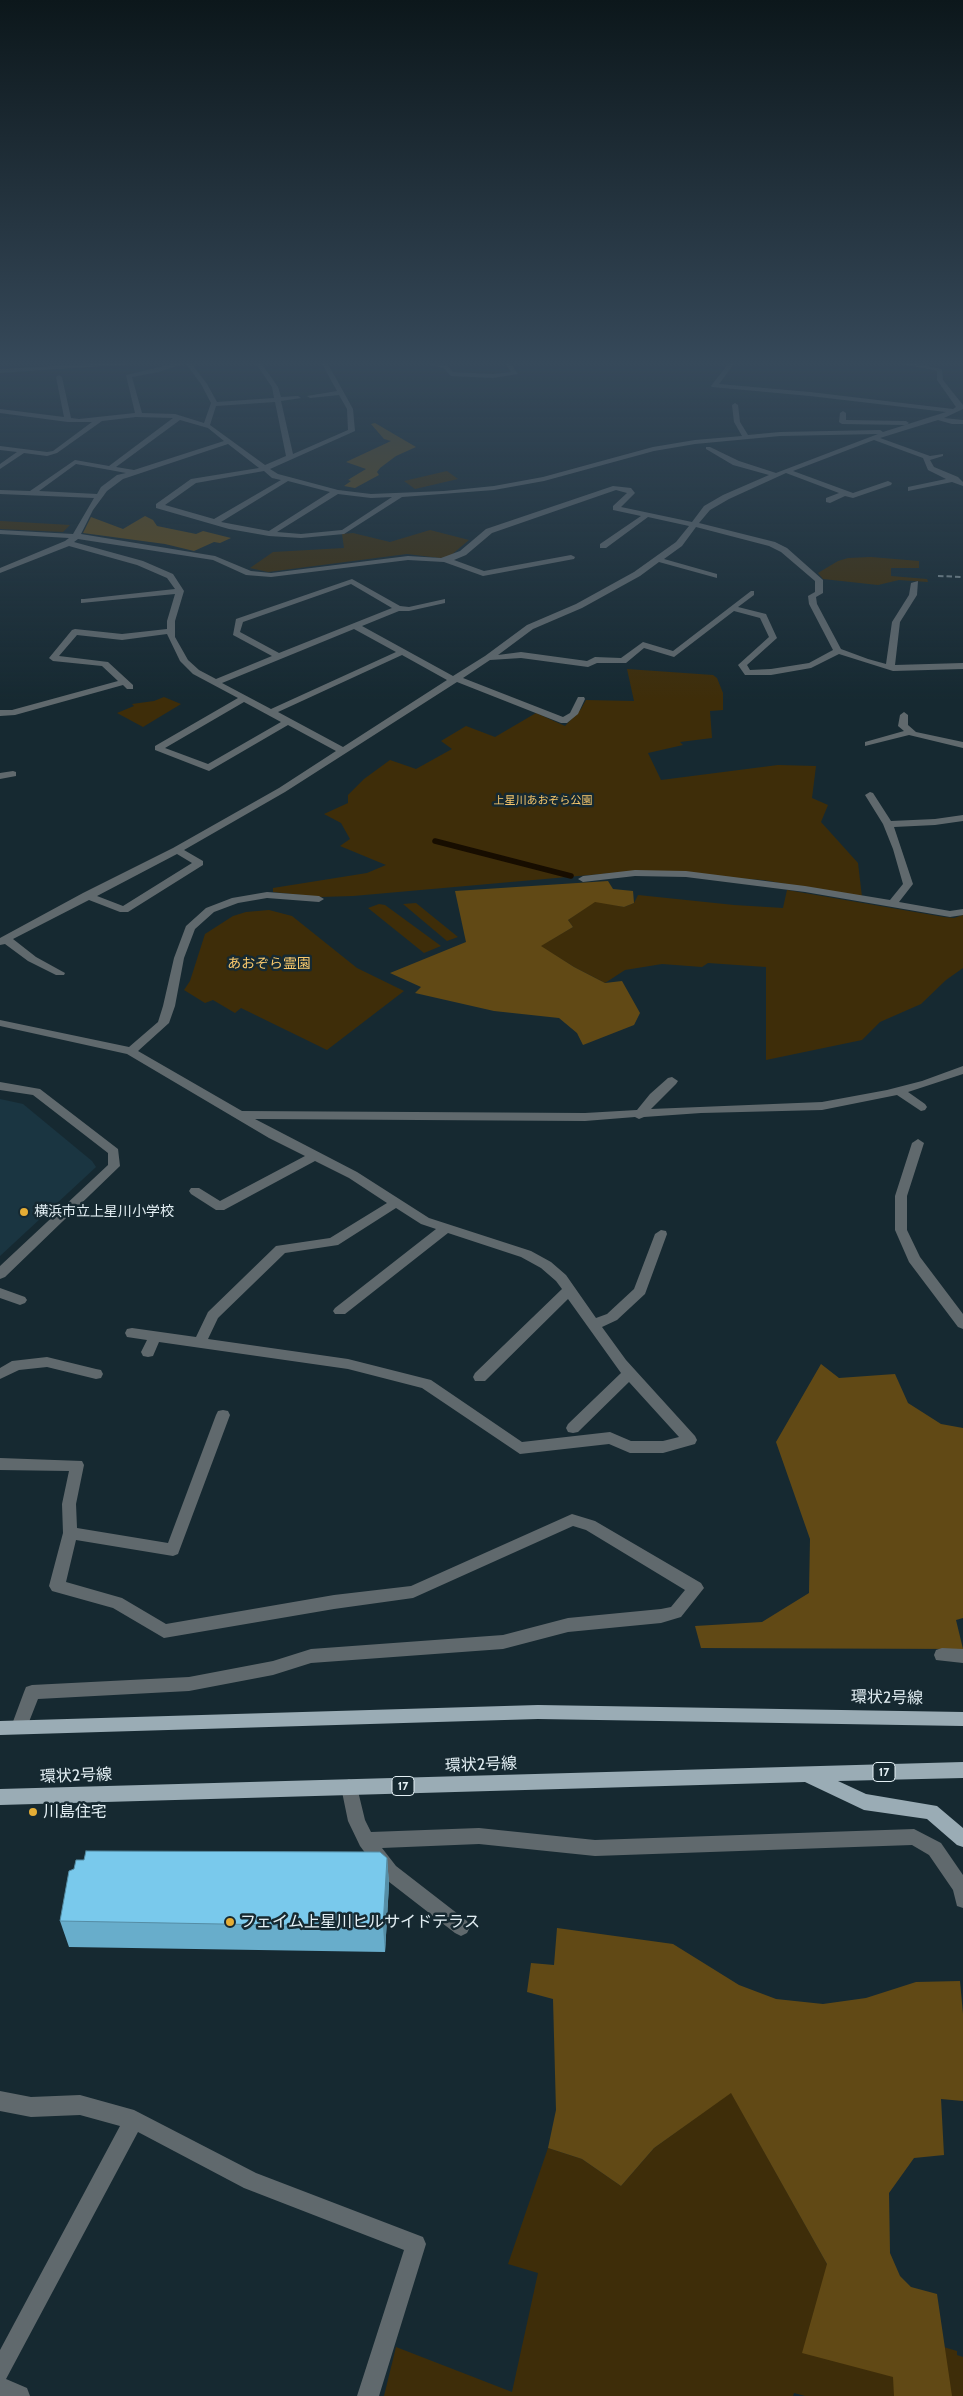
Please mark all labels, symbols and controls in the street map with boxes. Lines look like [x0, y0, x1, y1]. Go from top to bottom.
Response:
park label: 上星川あおぞら公園 [494, 794, 592, 808]
park label: あおぞら霊園 [227, 956, 311, 972]
place label: 横浜市立上星川小学校 [34, 1204, 174, 1220]
marker: 横浜市立上星川小学校 [18, 1206, 30, 1218]
street label: 環状2号線 [851, 1688, 923, 1708]
street label: 環状2号線 [444, 1754, 518, 1776]
road number: 17 [873, 1762, 895, 1781]
street label: 環状2号線 [39, 1765, 113, 1787]
road number: 17 [392, 1776, 414, 1795]
place label: 川島住宅 [43, 1802, 107, 1822]
marker: 川島住宅 [27, 1806, 39, 1818]
place label: フェイム上星川ヒルサイドテラス [240, 1912, 480, 1932]
marker: フェイム上星川ヒルサイドテラス [224, 1916, 236, 1928]

